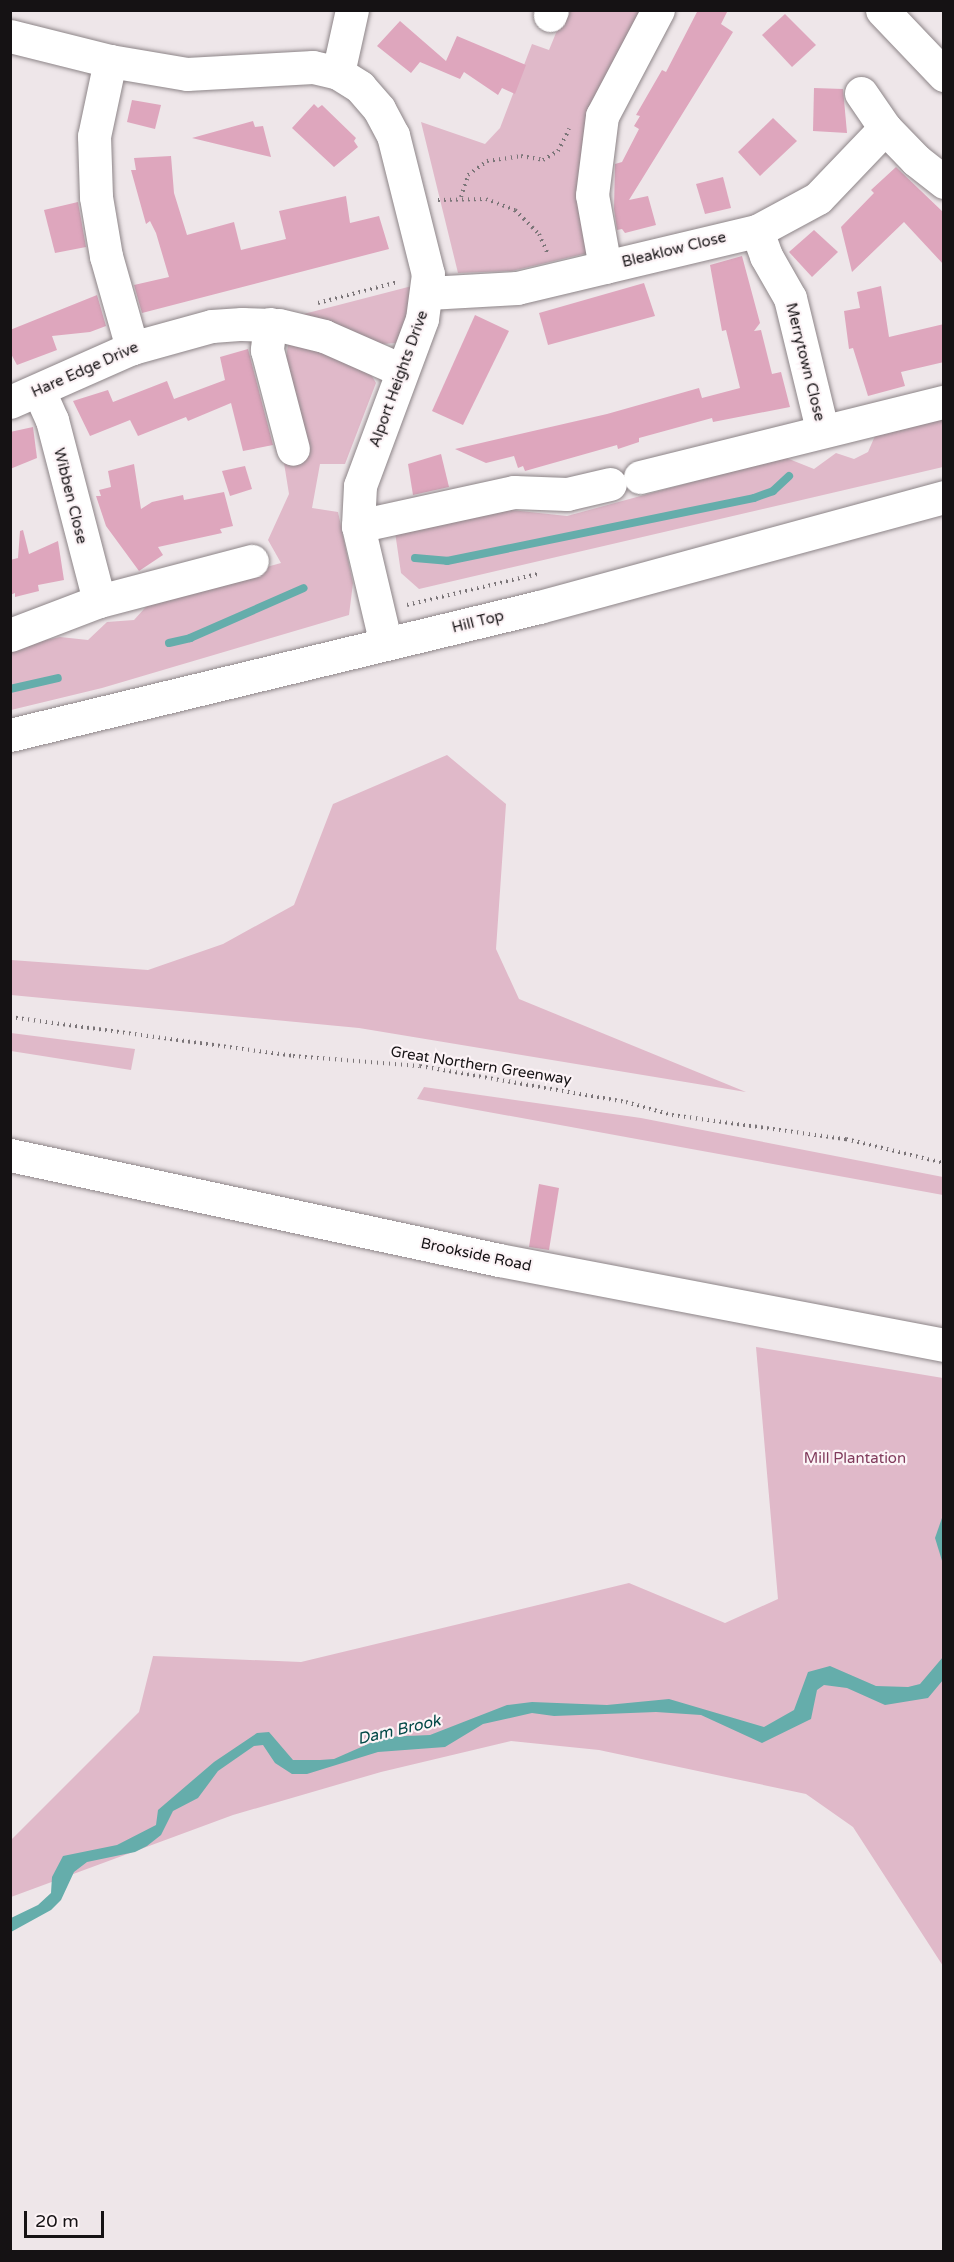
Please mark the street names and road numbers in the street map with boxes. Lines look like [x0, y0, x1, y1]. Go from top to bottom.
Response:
street label: Bleaklow Close [620, 228, 728, 272]
street label: Merrytown Close [782, 301, 828, 423]
street label: Alport Heights Drive [366, 308, 432, 450]
street label: Hare Edge Drive [29, 338, 141, 402]
street label: Wibben Close [49, 446, 91, 546]
street label: Hill Top [450, 607, 506, 637]
street label: Great Northern Greenway [389, 1043, 573, 1089]
street label: Brookside Road [419, 1234, 533, 1276]

